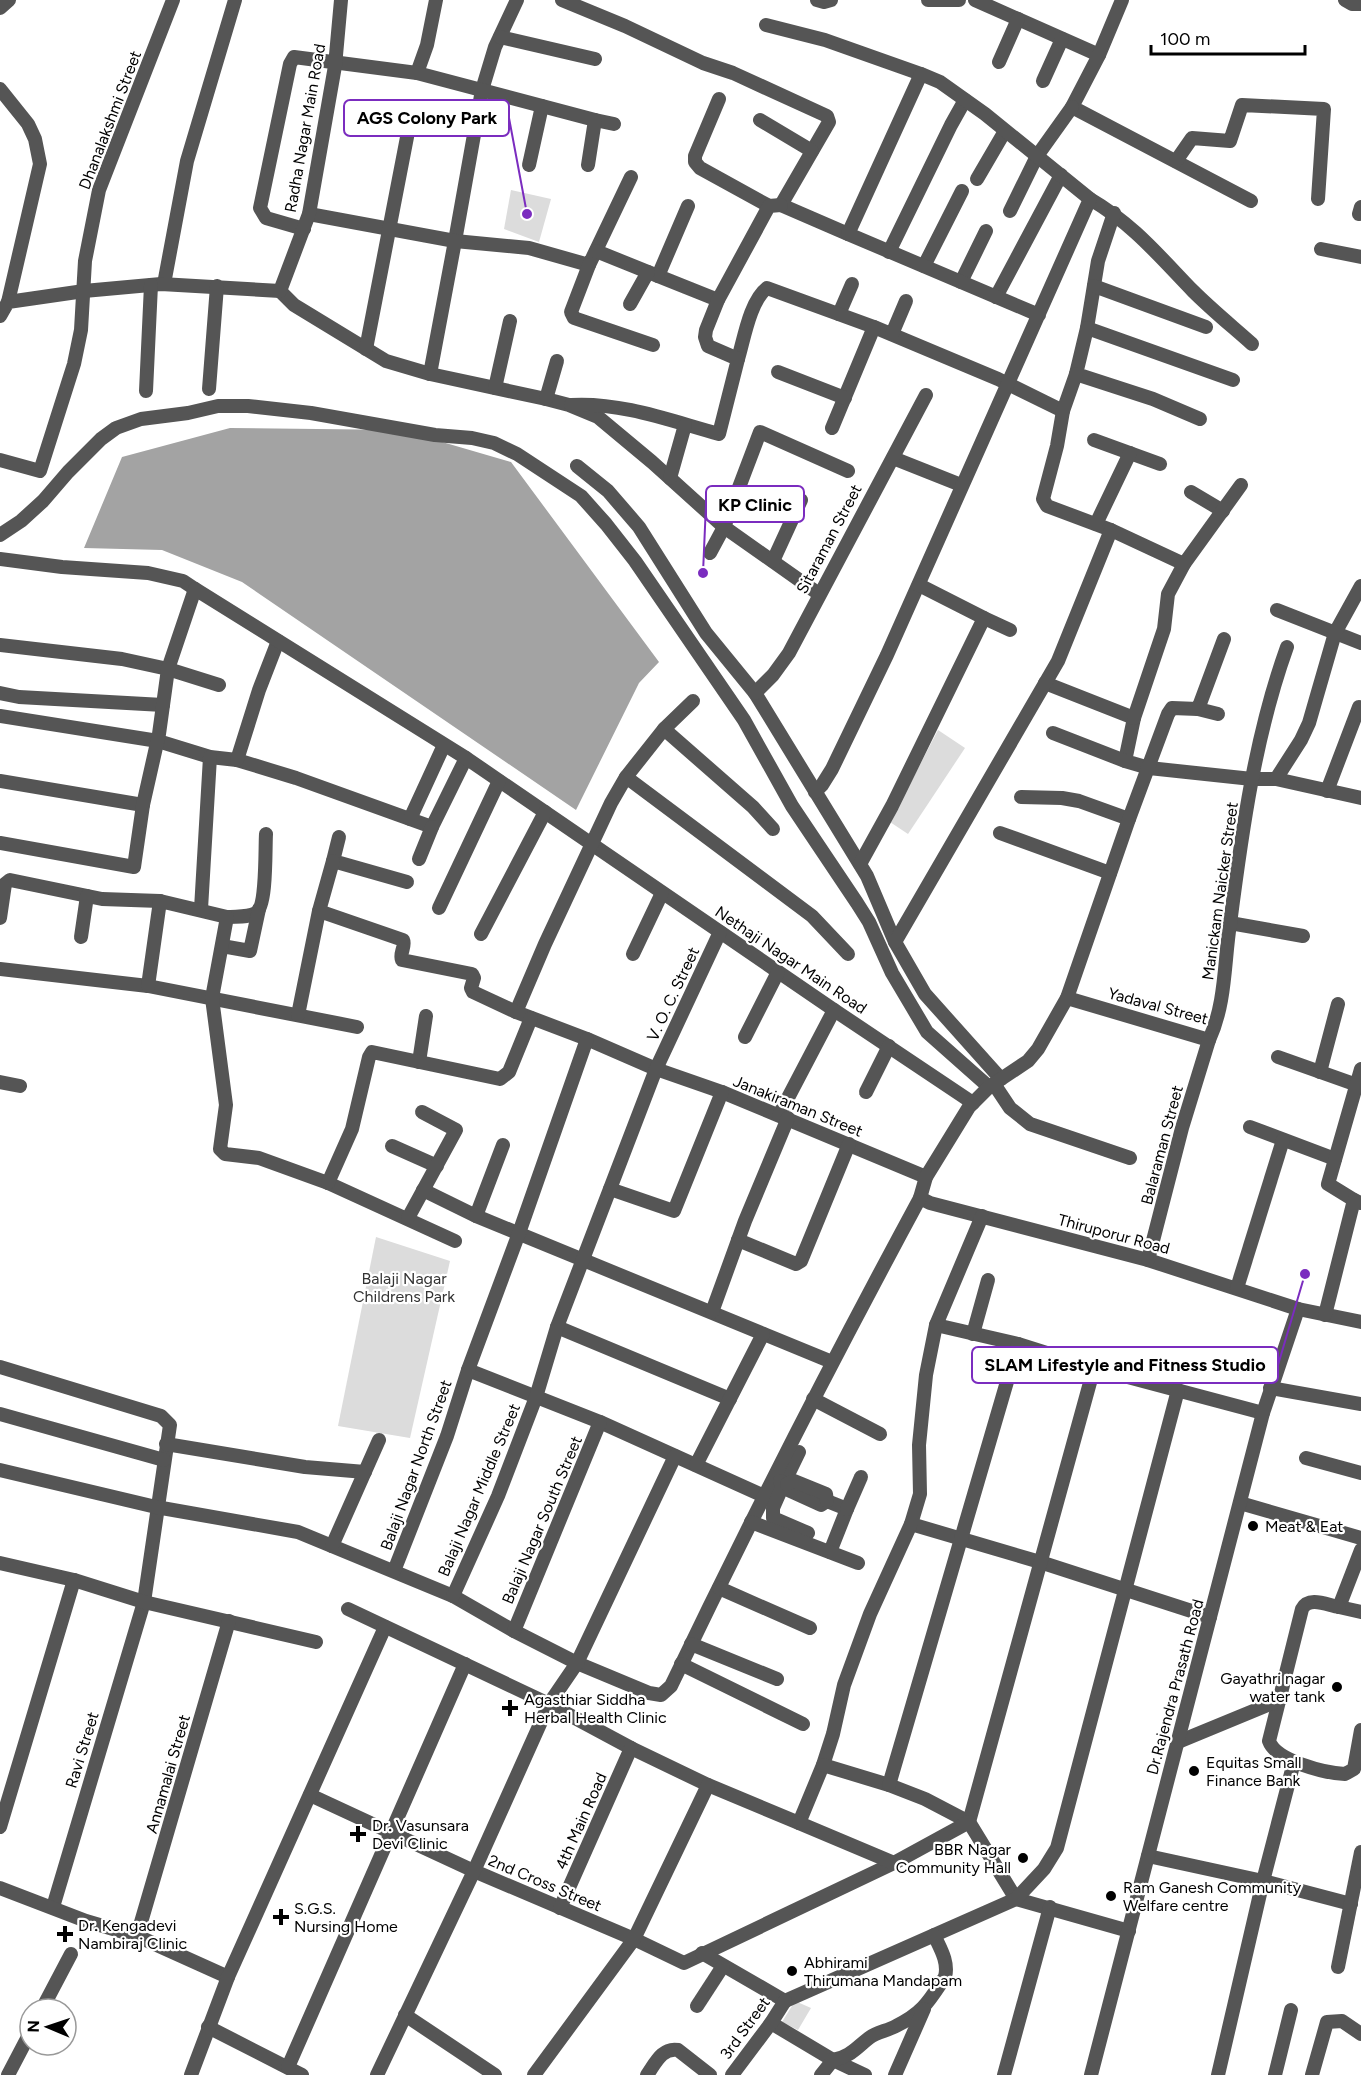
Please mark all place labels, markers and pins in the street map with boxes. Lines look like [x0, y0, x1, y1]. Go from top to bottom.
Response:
callout: AGS Colony Park [344, 100, 509, 136]
callout: KP Clinic [706, 486, 804, 522]
callout: SLAM Lifestyle and Fitness Studio [972, 1347, 1278, 1383]
place label: Meat & Eat [1265, 1517, 1343, 1536]
marker: Meat & Eat [1246, 1519, 1260, 1533]
place label: Gayathri nagar water tank [1220, 1669, 1326, 1706]
marker: Gayathri nagar water tank [1330, 1680, 1344, 1694]
place label: Agasthiar Siddha Herbal Health Clinic [524, 1690, 667, 1727]
marker: Agasthiar Siddha Herbal Health Clinic [501, 1699, 519, 1717]
place label: Equitas Small Finance Bank [1206, 1753, 1302, 1790]
marker: Equitas Small Finance Bank [1187, 1764, 1201, 1778]
place label: Dr. Vasunsara Devi Clinic [372, 1816, 469, 1853]
marker: Dr. Vasunsara Devi Clinic [349, 1825, 367, 1843]
place label: BBR Nagar Community Hall [896, 1840, 1012, 1877]
marker: BBR Nagar Community Hall [1016, 1851, 1030, 1865]
place label: Ram Ganesh Community Welfare centre [1123, 1878, 1302, 1915]
marker: Ram Ganesh Community Welfare centre [1104, 1889, 1118, 1903]
place label: S.G.S. Nursing Home [294, 1899, 398, 1936]
marker: S.G.S. Nursing Home [272, 1908, 290, 1926]
place label: Dr. Kengadevi Nambiraj Clinic [78, 1916, 187, 1953]
marker: Dr. Kengadevi Nambiraj Clinic [56, 1925, 74, 1943]
place label: Abhirami Thirumana Mandapam [804, 1953, 962, 1990]
marker: Abhirami Thirumana Mandapam [785, 1964, 799, 1978]

